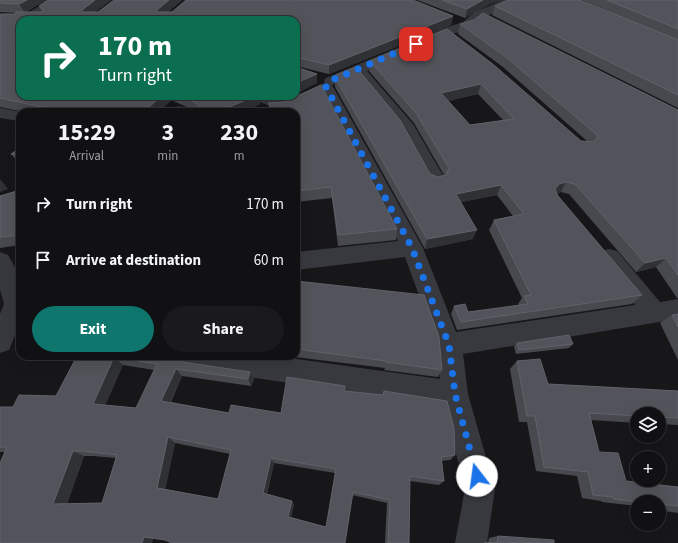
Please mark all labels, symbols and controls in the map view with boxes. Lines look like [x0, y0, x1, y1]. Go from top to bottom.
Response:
text: 170 m [98, 26, 172, 66]
pin [399, 27, 433, 61]
icon: right [32, 32, 84, 84]
icon: arrive [405, 33, 427, 55]
text: Turn right [98, 63, 172, 88]
text: 15:29 [58, 115, 116, 150]
text: 3 [162, 115, 174, 150]
text: 230 [220, 115, 258, 150]
text: Arrival [69, 147, 104, 165]
text: min [157, 147, 178, 165]
text: m [234, 147, 245, 165]
icon: right [32, 193, 54, 215]
text: Turn right [66, 194, 132, 215]
text: 170 m [246, 194, 284, 215]
icon: arrive [32, 249, 54, 271]
text: Arrive at destination [66, 250, 201, 271]
text: 60 m [254, 250, 284, 271]
button: Exit [32, 306, 154, 352]
button: Share [162, 306, 284, 352]
map controls [630, 407, 666, 531]
button: layers [630, 407, 666, 443]
button: + [630, 451, 666, 487]
position arrow [456, 455, 498, 497]
button: − [630, 495, 666, 531]

